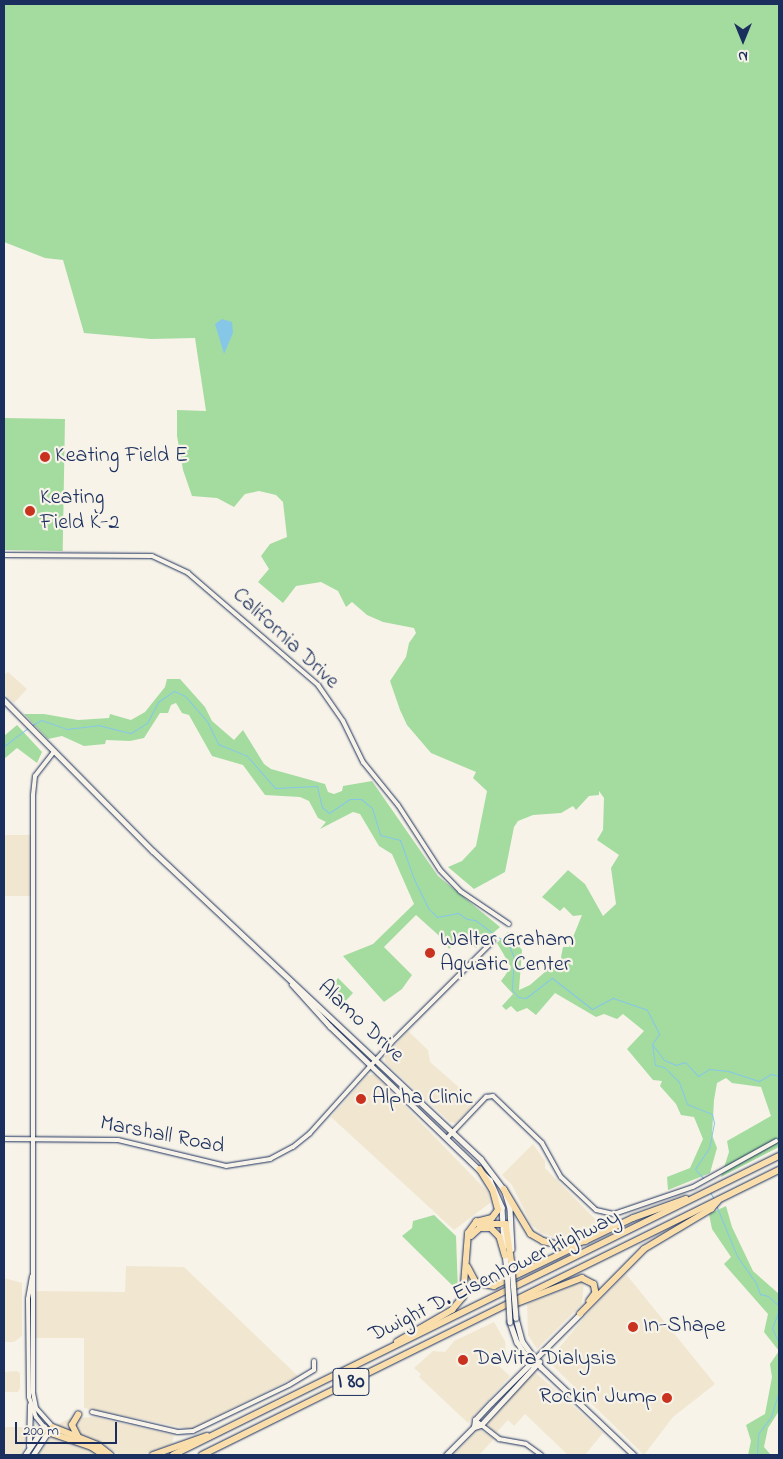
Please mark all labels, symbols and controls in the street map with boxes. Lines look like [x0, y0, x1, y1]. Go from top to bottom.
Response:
north arrow [718, 15, 768, 65]
text: N [738, 45, 748, 66]
place label: Keating Field E [55, 444, 188, 470]
marker: Keating Field E [39, 451, 51, 463]
place label: Keating Field K-2 [40, 485, 119, 536]
marker: Keating Field K-2 [24, 505, 36, 517]
street label: California Drive [226, 583, 344, 695]
place label: Walter Graham Aquatic Center [440, 927, 574, 978]
marker: Walter Graham Aquatic Center [424, 947, 436, 959]
street label: Alamo Drive [311, 975, 409, 1069]
place label: Alpha Clinic [372, 1086, 473, 1112]
marker: Alpha Clinic [354, 1092, 368, 1106]
street label: Marshall Road [97, 1111, 227, 1161]
street label: Dwight D. Eisenhower Highway [365, 1205, 625, 1349]
place label: In-Shape [643, 1314, 726, 1340]
marker: In-Shape [627, 1321, 639, 1333]
place label: DaVita Dialysis [474, 1347, 616, 1373]
marker: DaVita Dialysis [456, 1353, 470, 1367]
road number: I 80 [332, 1364, 370, 1400]
place label: Rockin' Jump [539, 1385, 657, 1411]
marker: Rockin' Jump [661, 1392, 673, 1404]
scale bar [18, 1412, 120, 1444]
text: 200 m [23, 1420, 59, 1442]

